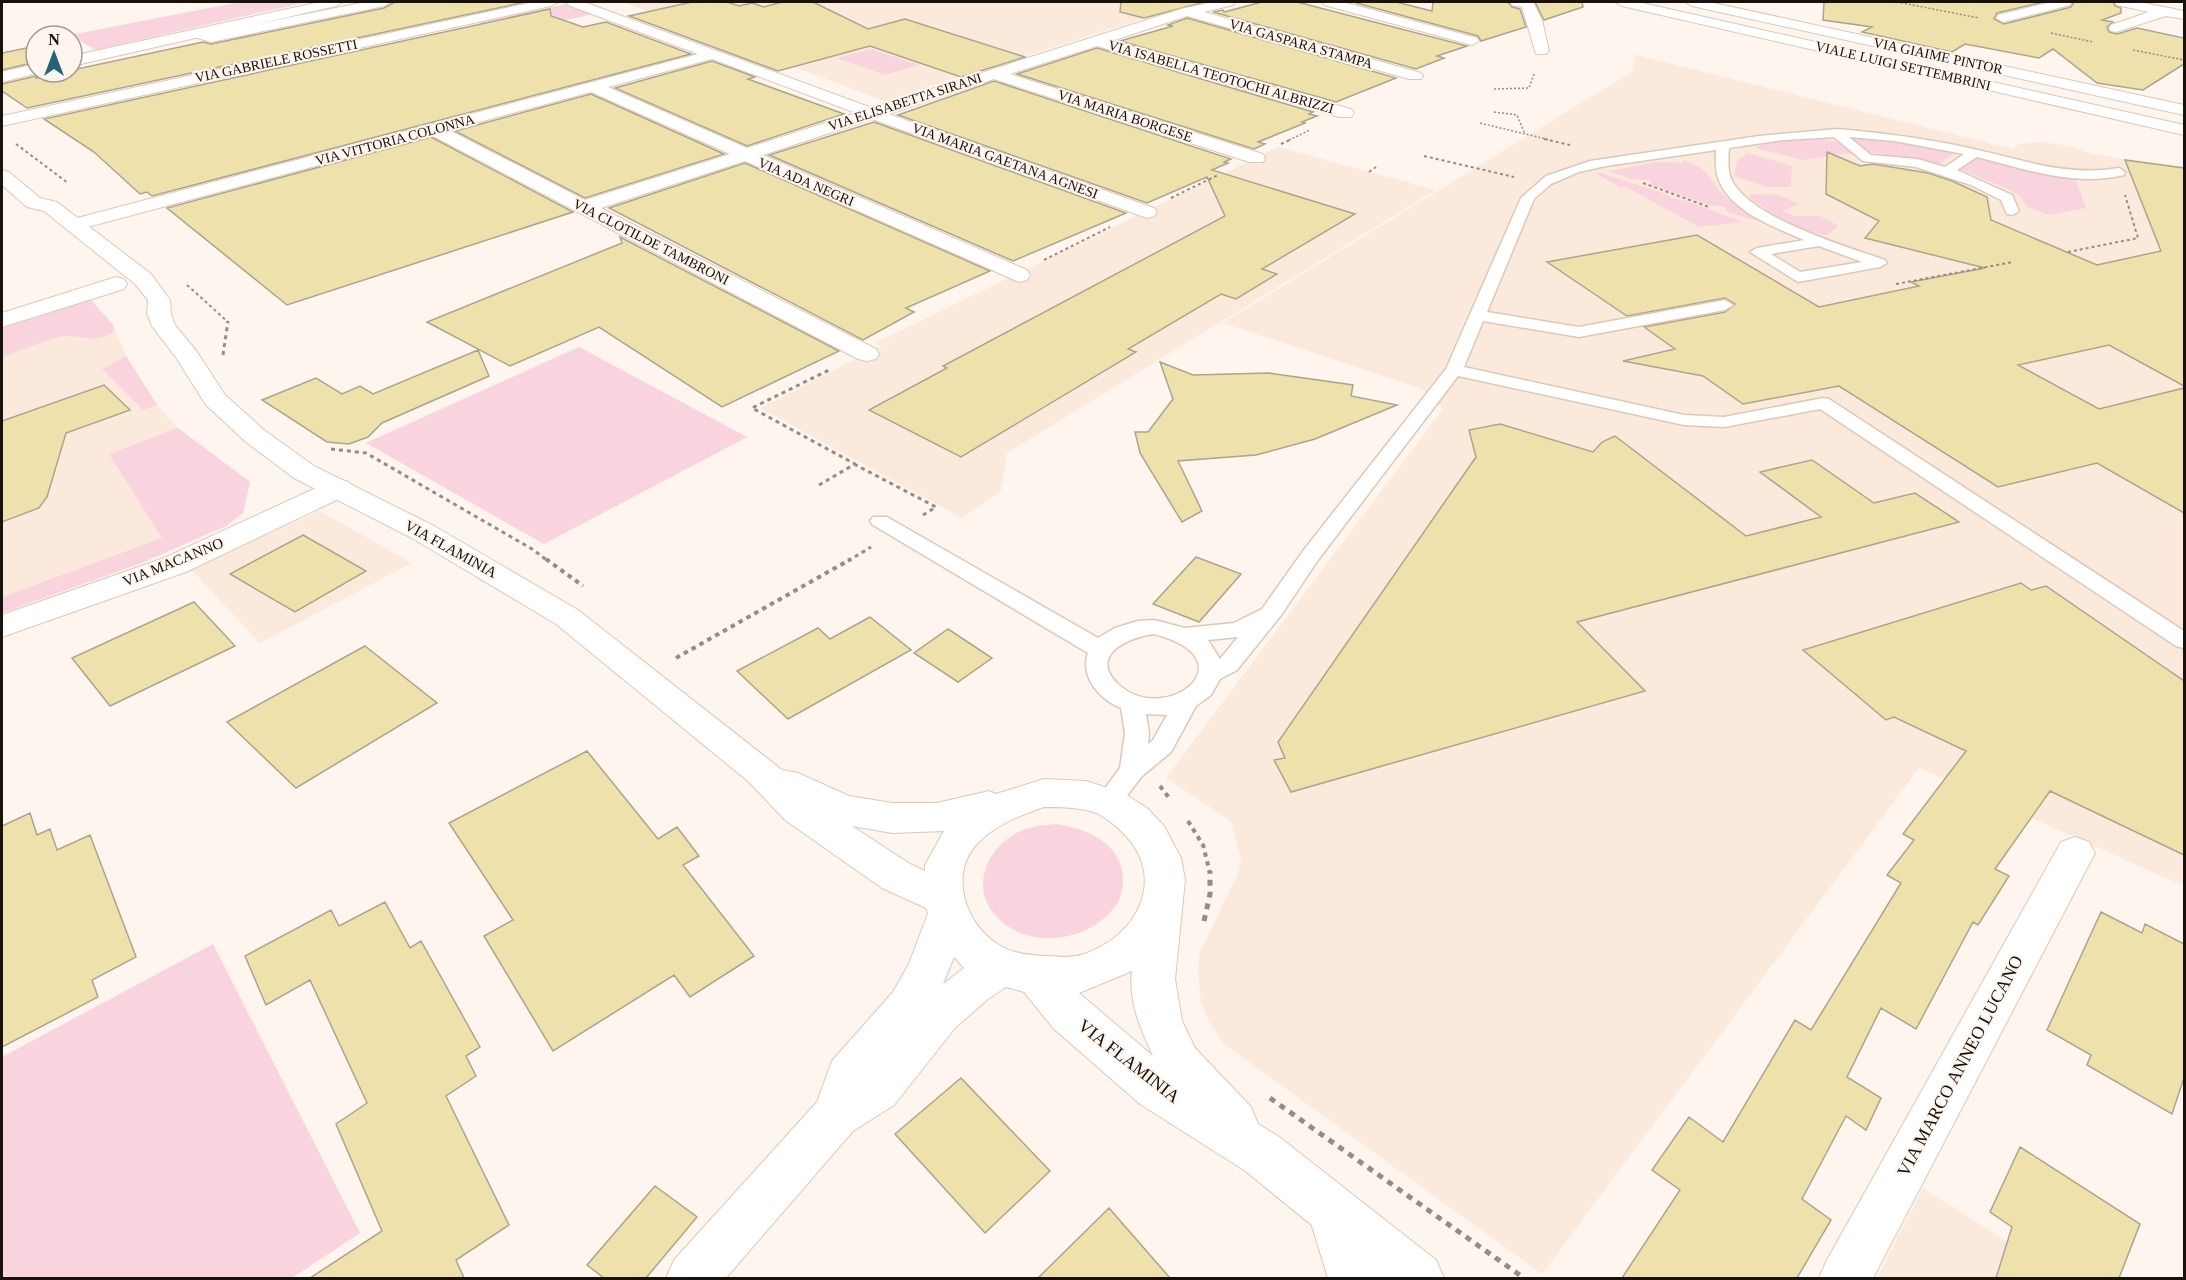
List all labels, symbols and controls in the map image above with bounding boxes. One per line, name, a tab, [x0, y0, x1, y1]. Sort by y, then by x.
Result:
street label: VIA GASPARA STAMPA	[1227, 16, 1375, 72]
north arrow	[24, 24, 84, 84]
text: N	[48, 31, 60, 48]
street label: VIA GIAIME PINTOR	[1872, 35, 2005, 77]
street label: VIA GABRIELE ROSSETTI	[193, 36, 359, 86]
street label: VIA ISABELLA TEOTOCHI ALBRIZZI	[1106, 38, 1336, 117]
street label: VIALE LUIGI SETTEMBRINI	[1814, 38, 1993, 94]
street label: VIA ELISABETTA SIRANI	[826, 70, 984, 134]
street label: VIA MARIA BORGESE	[1056, 87, 1194, 145]
street label: VIA VITTORIA COLONNA	[314, 111, 477, 169]
street label: VIA MARIA GAETANA AGNESI	[910, 120, 1100, 202]
street label: VIA ADA NEGRI	[756, 155, 856, 209]
street label: VIA CLOTILDE TAMBRONI	[571, 196, 732, 288]
street label: VIA FLAMINIA	[402, 517, 500, 581]
street label: VIA MACANNO	[120, 534, 226, 589]
street label: VIA MARCO ANNEO LUCANO	[1893, 952, 2027, 1180]
street label: VIA FLAMINIA	[1074, 1015, 1184, 1107]

